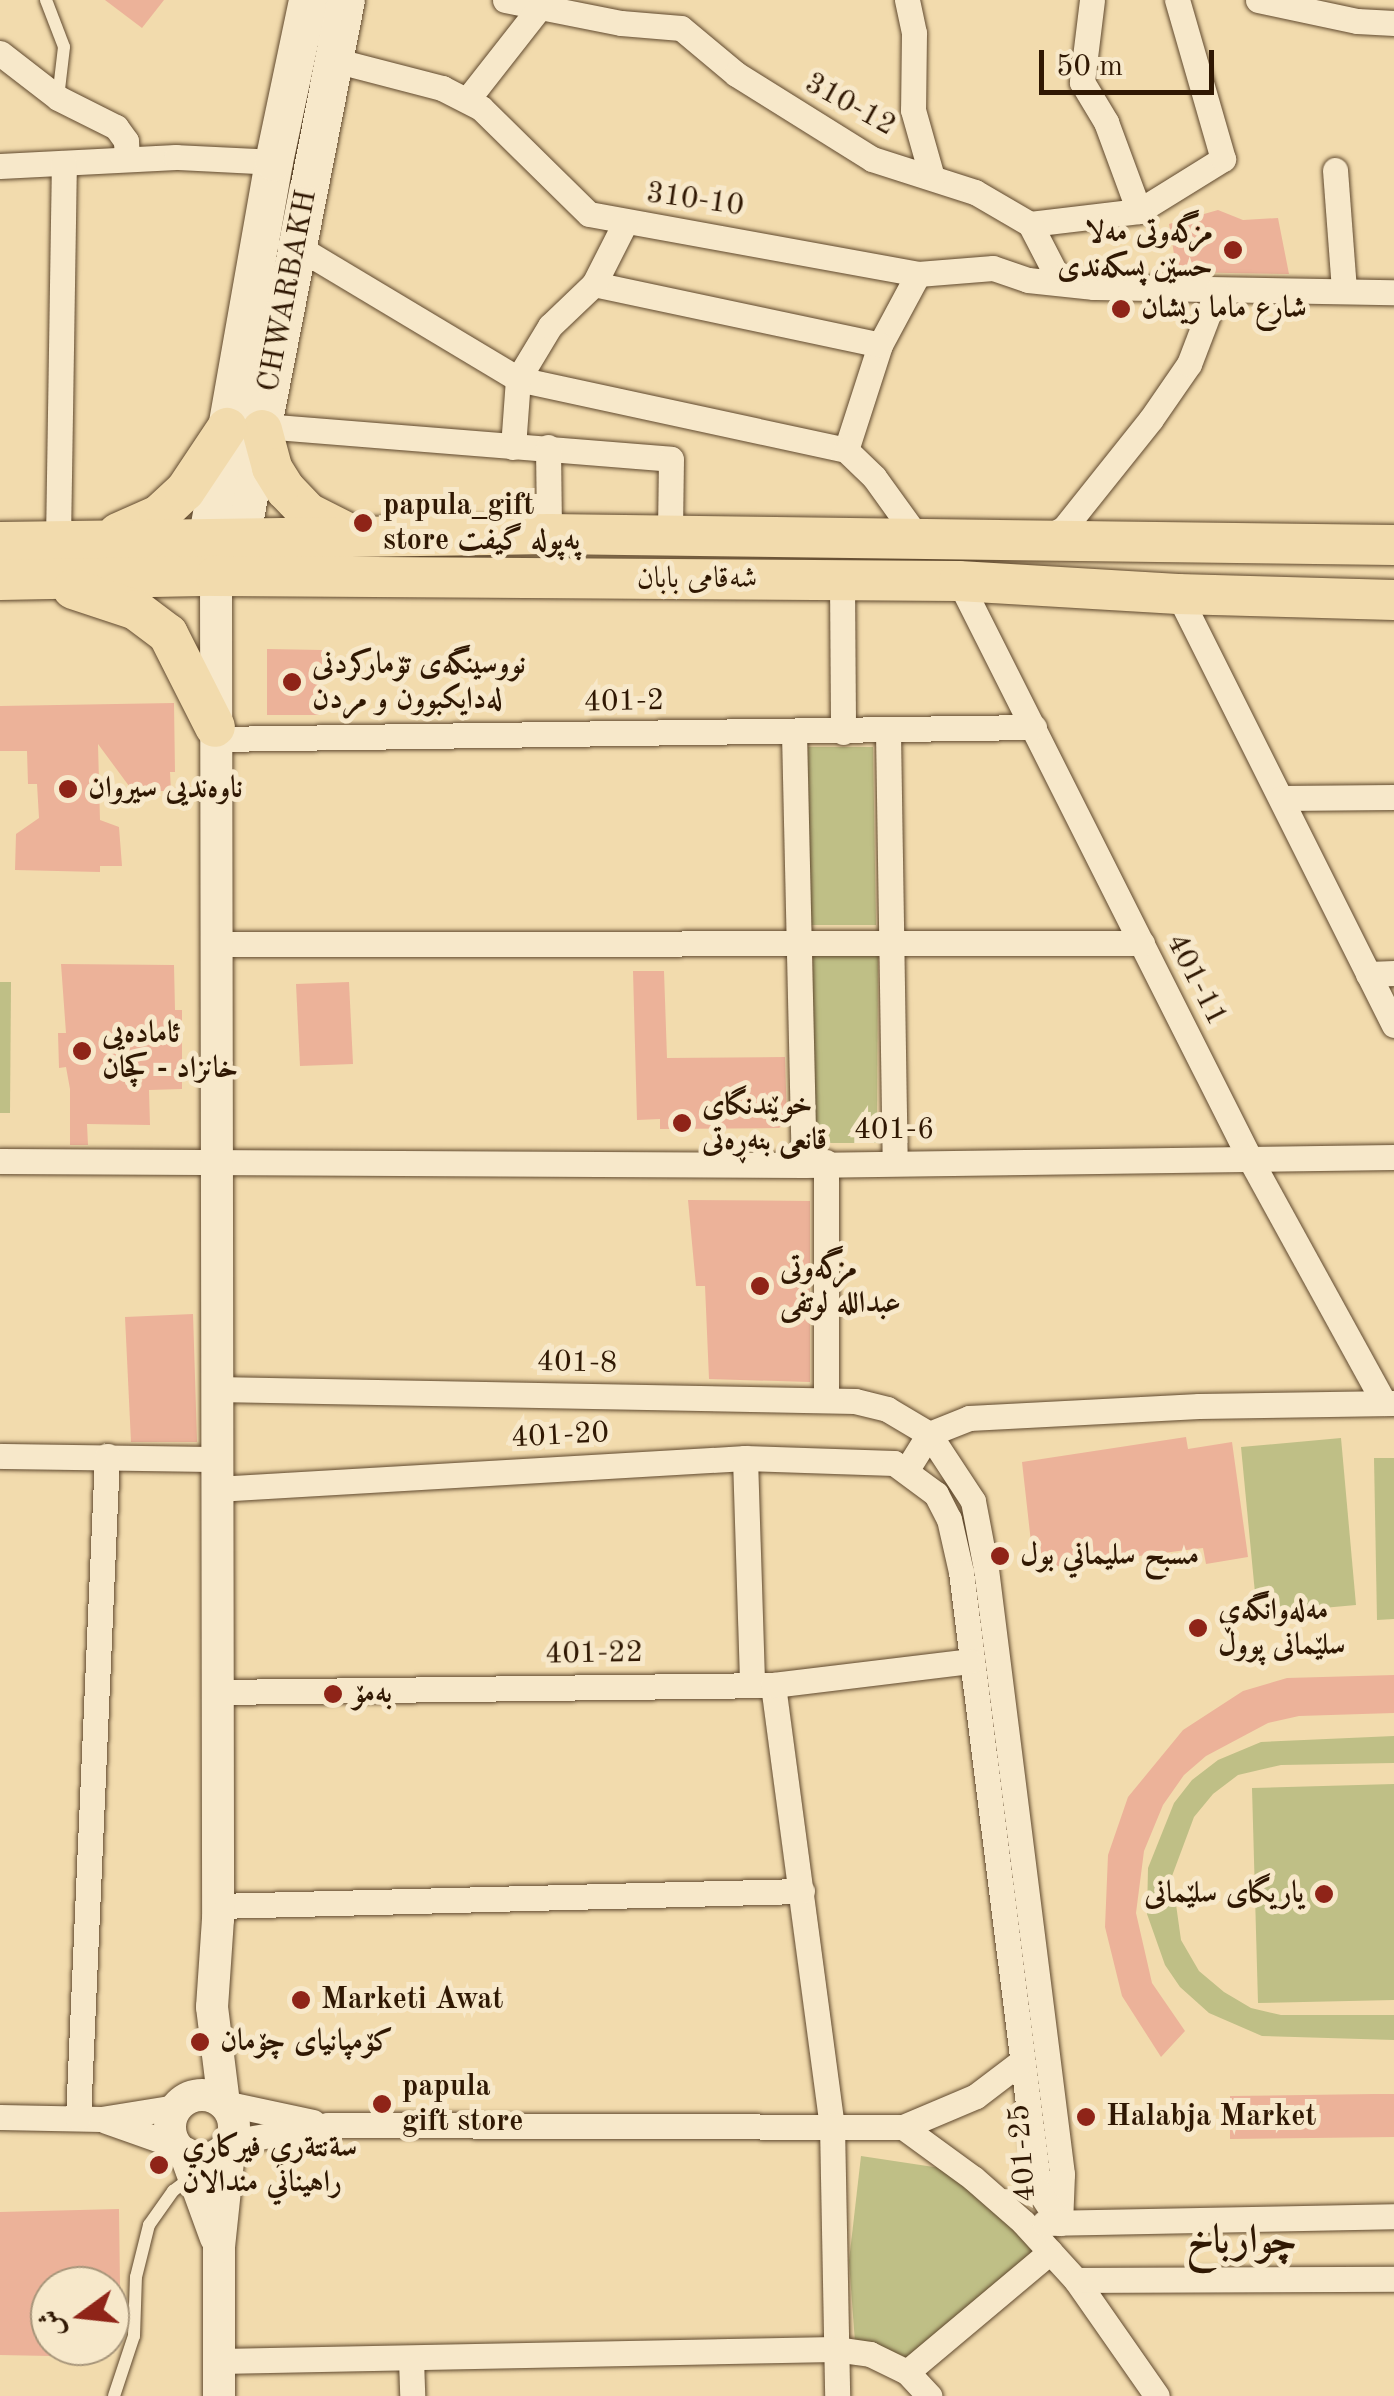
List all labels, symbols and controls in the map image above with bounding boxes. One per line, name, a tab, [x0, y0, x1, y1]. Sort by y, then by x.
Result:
scale bar	[1044, 30, 1219, 92]
text: 50 m	[1056, 52, 1123, 82]
street label: 310-12	[798, 65, 902, 145]
street label: 310-10	[644, 175, 746, 225]
street label: CHWARBAKH	[251, 187, 325, 395]
place label: مزگەوتی مەلا حسێن پسکەندی	[1057, 215, 1213, 286]
marker: مزگەوتی مەلا حسێن پسکەندی	[1222, 239, 1244, 261]
place label: شارع ماما ريشان	[1141, 291, 1307, 327]
marker: شارع ماما ريشان	[1110, 298, 1132, 320]
place label: papula_gift store پەپولە گیفت	[383, 488, 580, 558]
marker: papula_gift store پەپولە گیفت	[352, 512, 374, 534]
street label: شەقامی بابان	[637, 561, 757, 597]
place label: نووسینگەی تۆمارکردنی لەدایکبوون و مردن	[312, 647, 526, 718]
marker: نووسینگەی تۆمارکردنی لەدایکبوون و مردن	[281, 671, 303, 693]
street label: 401-2	[583, 683, 665, 721]
place label: ناوەندیی سیروان	[88, 771, 243, 807]
marker: ناوەندیی سیروان	[57, 778, 79, 800]
street label: 401-11	[1158, 928, 1234, 1032]
place label: ئامادەیی خانزاد - کچان	[102, 1016, 238, 1086]
marker: ئامادەیی خانزاد - کچان	[71, 1040, 93, 1062]
place label: خوێندنگای قانعی بنەڕەتی	[702, 1088, 827, 1158]
marker: خوێندنگای قانعی بنەڕەتی	[671, 1112, 693, 1134]
street label: 401-6	[854, 1112, 934, 1148]
place label: مزگەوتی عبداللە لوتفی	[780, 1251, 901, 1322]
marker: مزگەوتی عبداللە لوتفی	[749, 1275, 771, 1297]
street label: 401-8	[536, 1344, 618, 1382]
street label: 401-20	[510, 1415, 610, 1457]
place label: مسبح سلیماني بول	[1020, 1538, 1199, 1574]
marker: مسبح سلیماني بول	[989, 1545, 1011, 1567]
place label: مەلەوانگەی سلێمانی پووڵ	[1218, 1593, 1346, 1664]
marker: مەلەوانگەی سلێمانی پووڵ	[1187, 1617, 1209, 1639]
street label: 401-22	[545, 1635, 643, 1673]
place label: بەمۆ	[353, 1676, 392, 1712]
marker: بەمۆ	[322, 1683, 344, 1705]
place label: یاریگای سلێمانی	[1144, 1876, 1304, 1912]
marker: یاریگای سلێمانی	[1313, 1883, 1335, 1905]
place label: Marketi Awat	[321, 1982, 503, 2018]
marker: Marketi Awat	[290, 1989, 312, 2011]
place label: کۆمپانیای چۆمان	[220, 2024, 393, 2060]
marker: کۆمپانیای چۆمان	[189, 2031, 211, 2053]
place label: papula gift store	[402, 2069, 523, 2140]
marker: papula gift store	[371, 2093, 393, 2115]
place label: Halabja Market	[1106, 2099, 1316, 2135]
street label: 401-25	[1002, 2103, 1044, 2203]
marker: Halabja Market	[1075, 2106, 1097, 2128]
place label: سةنتةري فيركاري راهيناني مندالان	[182, 2130, 357, 2200]
marker: سةنتةري فيركاري راهيناني مندالان	[146, 2152, 172, 2178]
district label: چوارباخ	[1186, 2218, 1298, 2266]
north arrow	[30, 2266, 130, 2366]
text: ش	[36, 2306, 70, 2340]

